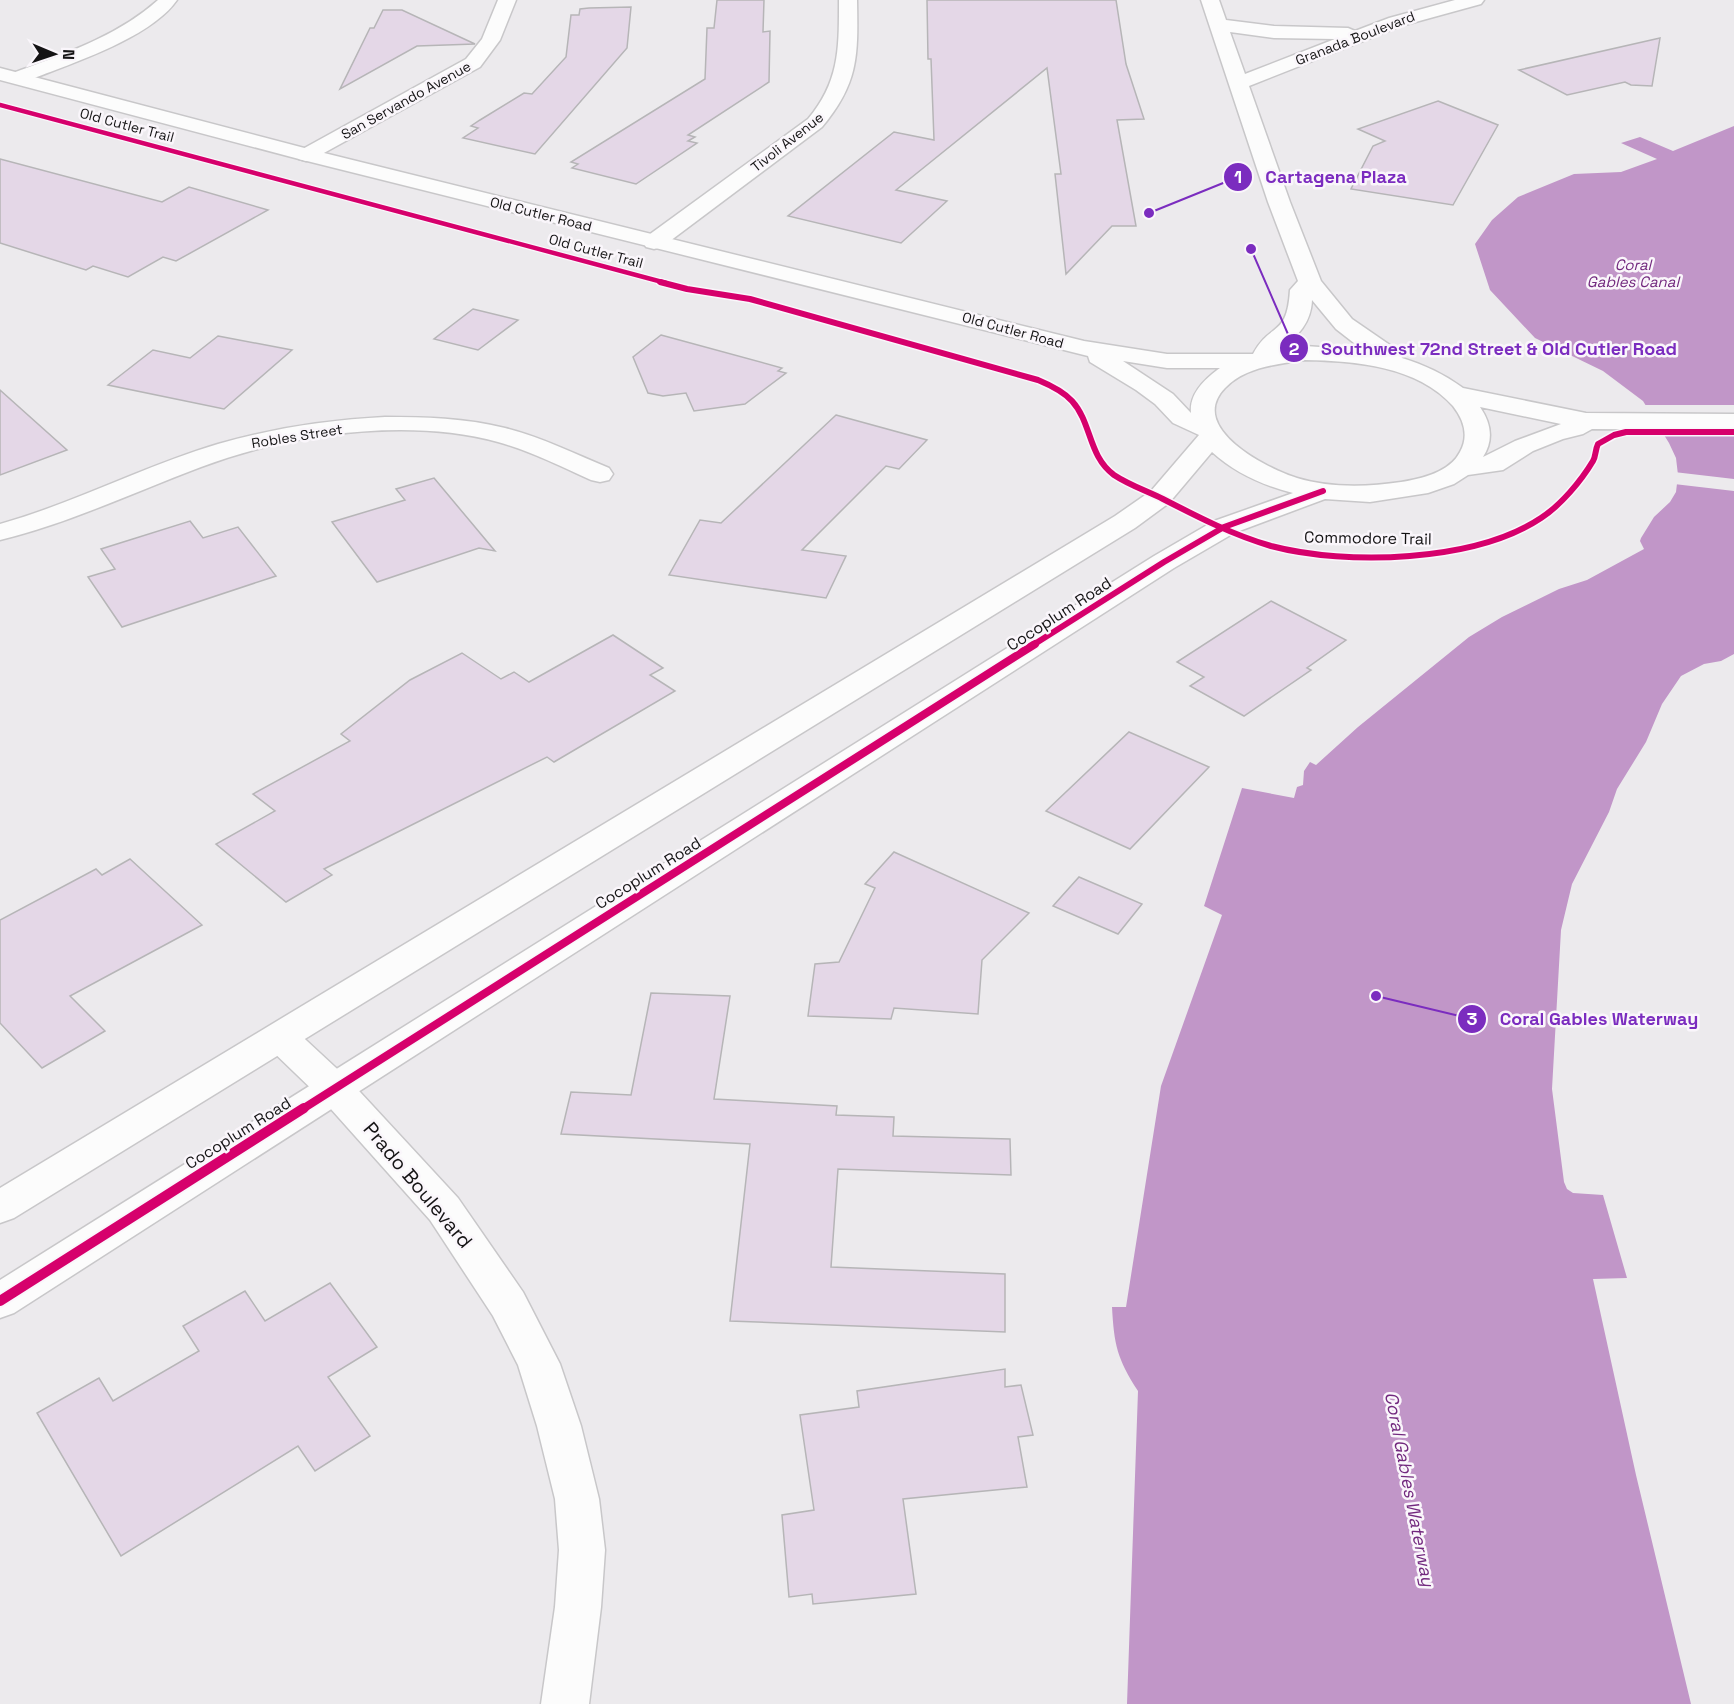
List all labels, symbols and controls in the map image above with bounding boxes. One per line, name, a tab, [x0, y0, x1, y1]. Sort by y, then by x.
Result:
street label: Granada Boulevard	[1293, 7, 1417, 69]
north arrow	[24, 24, 84, 84]
text: N	[58, 49, 79, 60]
street label: San Servando Avenue	[338, 57, 474, 143]
street label: Old Cutler Trail	[78, 104, 176, 146]
street label: Tivoli Avenue	[747, 108, 827, 176]
callout: Cartagena Plaza	[1223, 159, 1419, 195]
text: 1	[1234, 165, 1242, 188]
text: Cartagena Plaza	[1265, 165, 1407, 188]
street label: Old Cutler Road	[488, 193, 594, 235]
street label: Old Cutler Trail	[547, 230, 645, 272]
water label: Coral Gables Canal	[1587, 255, 1681, 291]
street label: Old Cutler Road	[960, 308, 1066, 352]
callout: Southwest 72nd Street & Old Cutler Road	[1279, 330, 1689, 366]
text: 2	[1289, 337, 1300, 360]
text: Southwest 72nd Street & Old Cutler Road	[1321, 337, 1677, 360]
street label: Robles Street	[250, 420, 344, 452]
street label: Commodore Trail	[1304, 526, 1432, 550]
street label: Cocoplum Road	[1003, 572, 1115, 656]
street label: Cocoplum Road	[591, 832, 705, 914]
callout: Coral Gables Waterway	[1457, 1001, 1710, 1037]
text: 3	[1467, 1007, 1478, 1030]
text: Coral Gables Waterway	[1500, 1007, 1698, 1030]
street label: Cocoplum Road	[181, 1092, 295, 1174]
street label: Prado Boulevard	[358, 1117, 478, 1253]
water label: Coral Gables Waterway	[1380, 1390, 1440, 1589]

